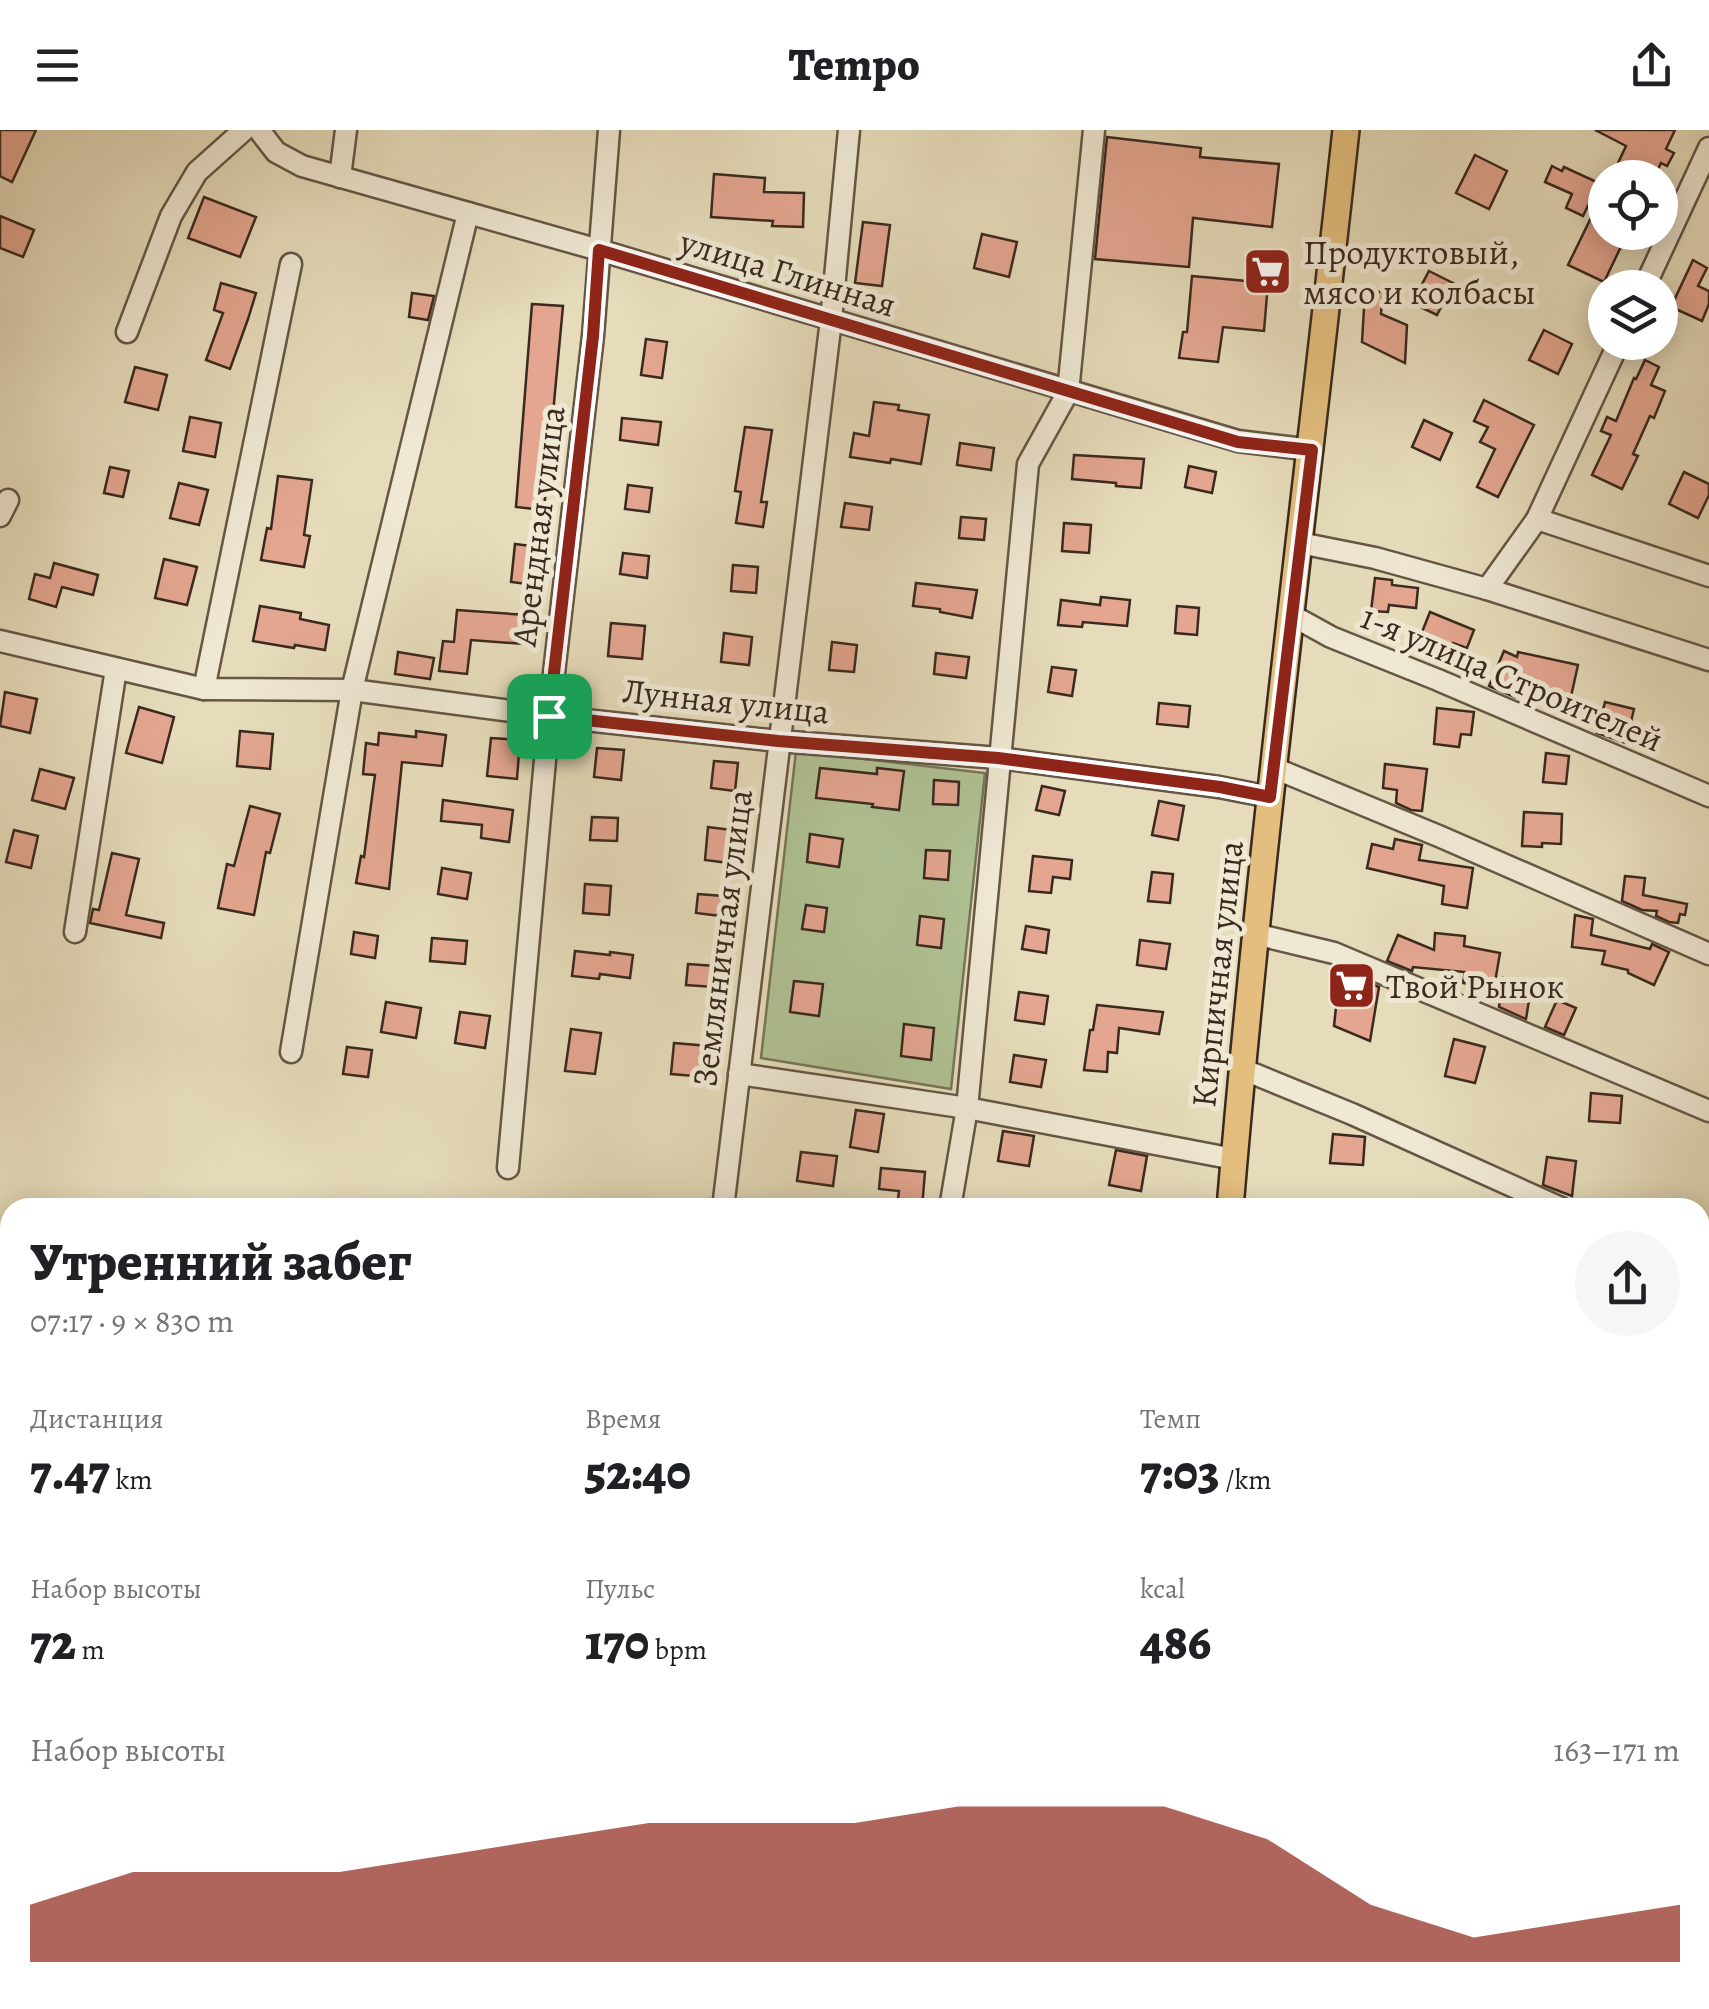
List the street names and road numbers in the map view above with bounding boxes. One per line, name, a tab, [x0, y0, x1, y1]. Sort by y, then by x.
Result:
street label: улица Глинная	[673, 217, 902, 329]
street label: Арендная улица	[499, 403, 577, 650]
street label: 1-я улица Строителей	[1353, 593, 1671, 763]
street label: Лунная улица	[620, 666, 832, 736]
street label: Земляничная улица	[680, 787, 764, 1089]
street label: Кирпичная улица	[1179, 838, 1255, 1110]

